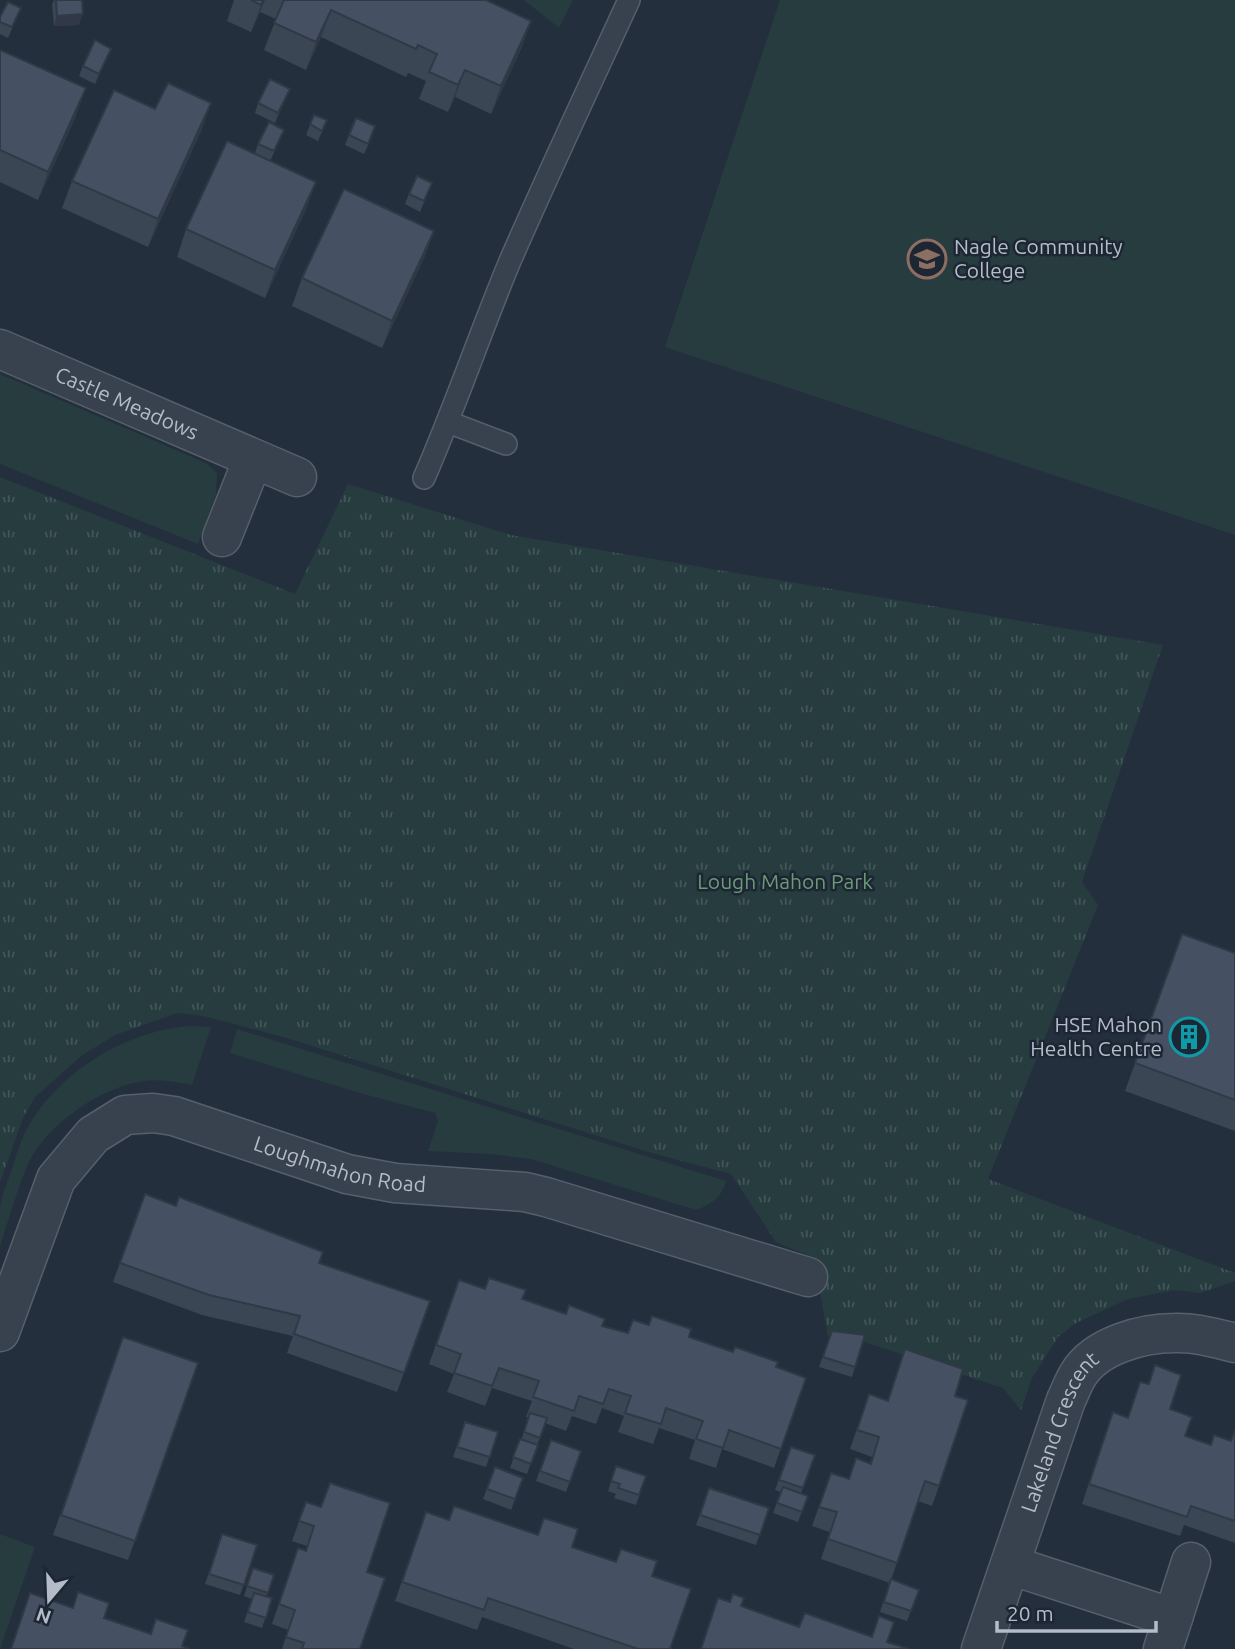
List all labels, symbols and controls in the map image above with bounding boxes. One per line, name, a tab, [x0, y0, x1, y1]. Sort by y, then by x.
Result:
place label: Nagle Community College	[954, 234, 1123, 282]
school or university icon: Nagle Community College	[906, 238, 948, 280]
street label: Castle Meadows	[52, 361, 202, 444]
park label: Lough Mahon Park	[697, 869, 873, 893]
place label: HSE Mahon Health Centre	[1030, 1012, 1162, 1060]
building icon: HSE Mahon Health Centre	[1168, 1016, 1210, 1058]
street label: Loughmahon Road	[251, 1131, 427, 1196]
street label: Lakeland Crescent	[1016, 1346, 1103, 1515]
north arrow	[14, 1565, 84, 1635]
scale bar	[997, 1590, 1156, 1634]
text: 20 m	[1007, 1601, 1054, 1625]
text: N	[33, 1603, 54, 1629]

